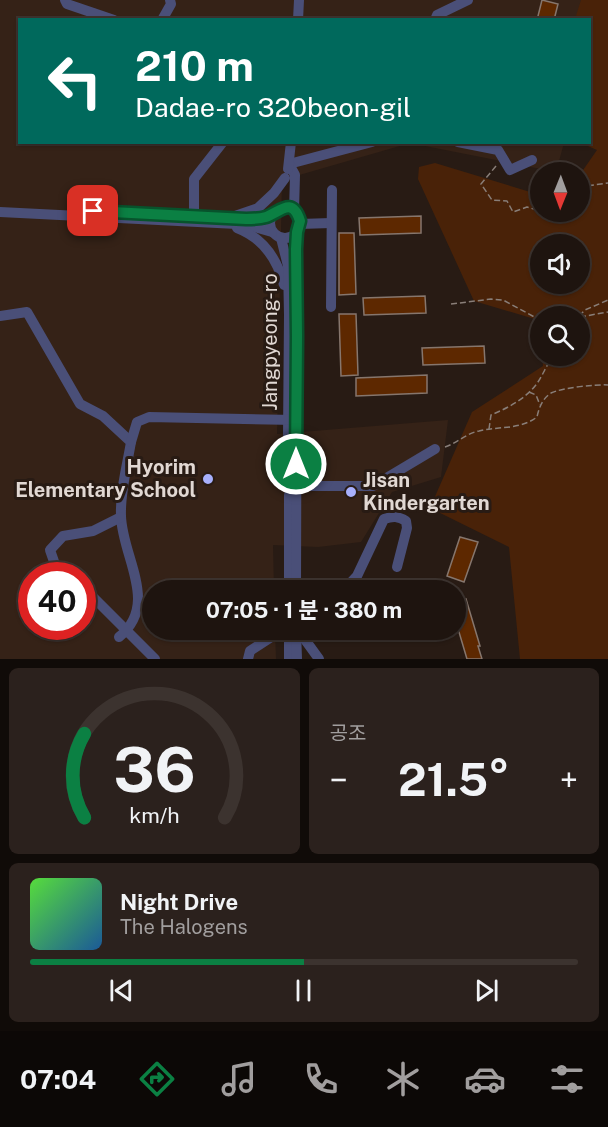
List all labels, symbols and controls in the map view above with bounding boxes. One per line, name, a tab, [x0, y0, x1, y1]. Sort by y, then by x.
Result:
text: 210 m	[135, 41, 254, 90]
icon: left	[36, 42, 114, 120]
text: Dadae-ro 320beon-gil	[135, 91, 411, 123]
north arrow	[530, 162, 590, 222]
map controls	[530, 162, 590, 366]
pin	[67, 185, 118, 236]
icon: arrive	[76, 194, 109, 227]
button: sound	[530, 234, 590, 294]
street label: Jangpyeong-ro	[258, 273, 282, 411]
button: search	[530, 306, 590, 366]
position arrow	[264, 432, 328, 496]
place label: Hyorim Elementary School	[15, 455, 196, 502]
place label: Jisan Kindergarten	[363, 468, 490, 515]
marker: Hyorim Elementary School	[201, 472, 215, 486]
marker: Jisan Kindergarten	[344, 485, 358, 499]
speed limit sign: 40	[18, 562, 96, 640]
text: 07:05 · 1 분 · 380 m	[206, 597, 402, 623]
text: 공조	[330, 721, 366, 745]
text: 36	[113, 733, 196, 806]
text: 21.5°	[398, 753, 510, 806]
text: −	[330, 761, 348, 799]
text: +	[560, 761, 578, 799]
text: km/h	[129, 803, 179, 828]
text: Night Drive	[120, 889, 238, 915]
text: The Halogens	[120, 915, 248, 939]
icon: previous	[105, 974, 138, 1007]
icon: pause	[287, 974, 320, 1007]
icon: next	[470, 974, 503, 1007]
icon: directions	[136, 1058, 178, 1100]
icon: music	[218, 1058, 260, 1100]
icon: phone	[300, 1058, 342, 1100]
icon: climate	[382, 1058, 424, 1100]
icon: car	[464, 1058, 506, 1100]
icon: filters	[546, 1058, 588, 1100]
text: 07:04	[20, 1063, 96, 1095]

